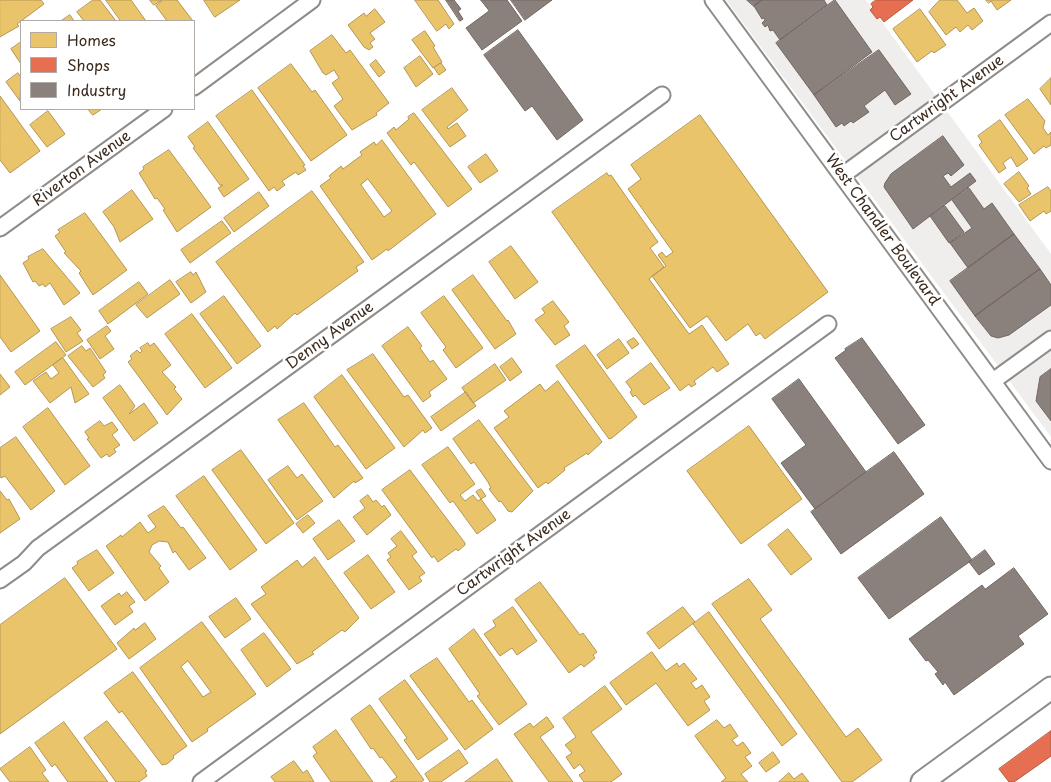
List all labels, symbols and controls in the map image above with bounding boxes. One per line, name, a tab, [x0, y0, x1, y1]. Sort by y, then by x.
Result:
legend	[20, 20, 195, 110]
text: Homes	[67, 28, 116, 51]
street label: Cartwright Avenue	[887, 52, 1007, 146]
text: Shops	[67, 53, 110, 76]
text: Industry	[67, 78, 126, 101]
street label: Riverton Avenue	[29, 127, 135, 211]
street label: West Chandler Boulevard	[821, 151, 943, 309]
street label: Denny Avenue	[283, 298, 377, 374]
street label: Cartwright Avenue	[454, 506, 574, 600]

